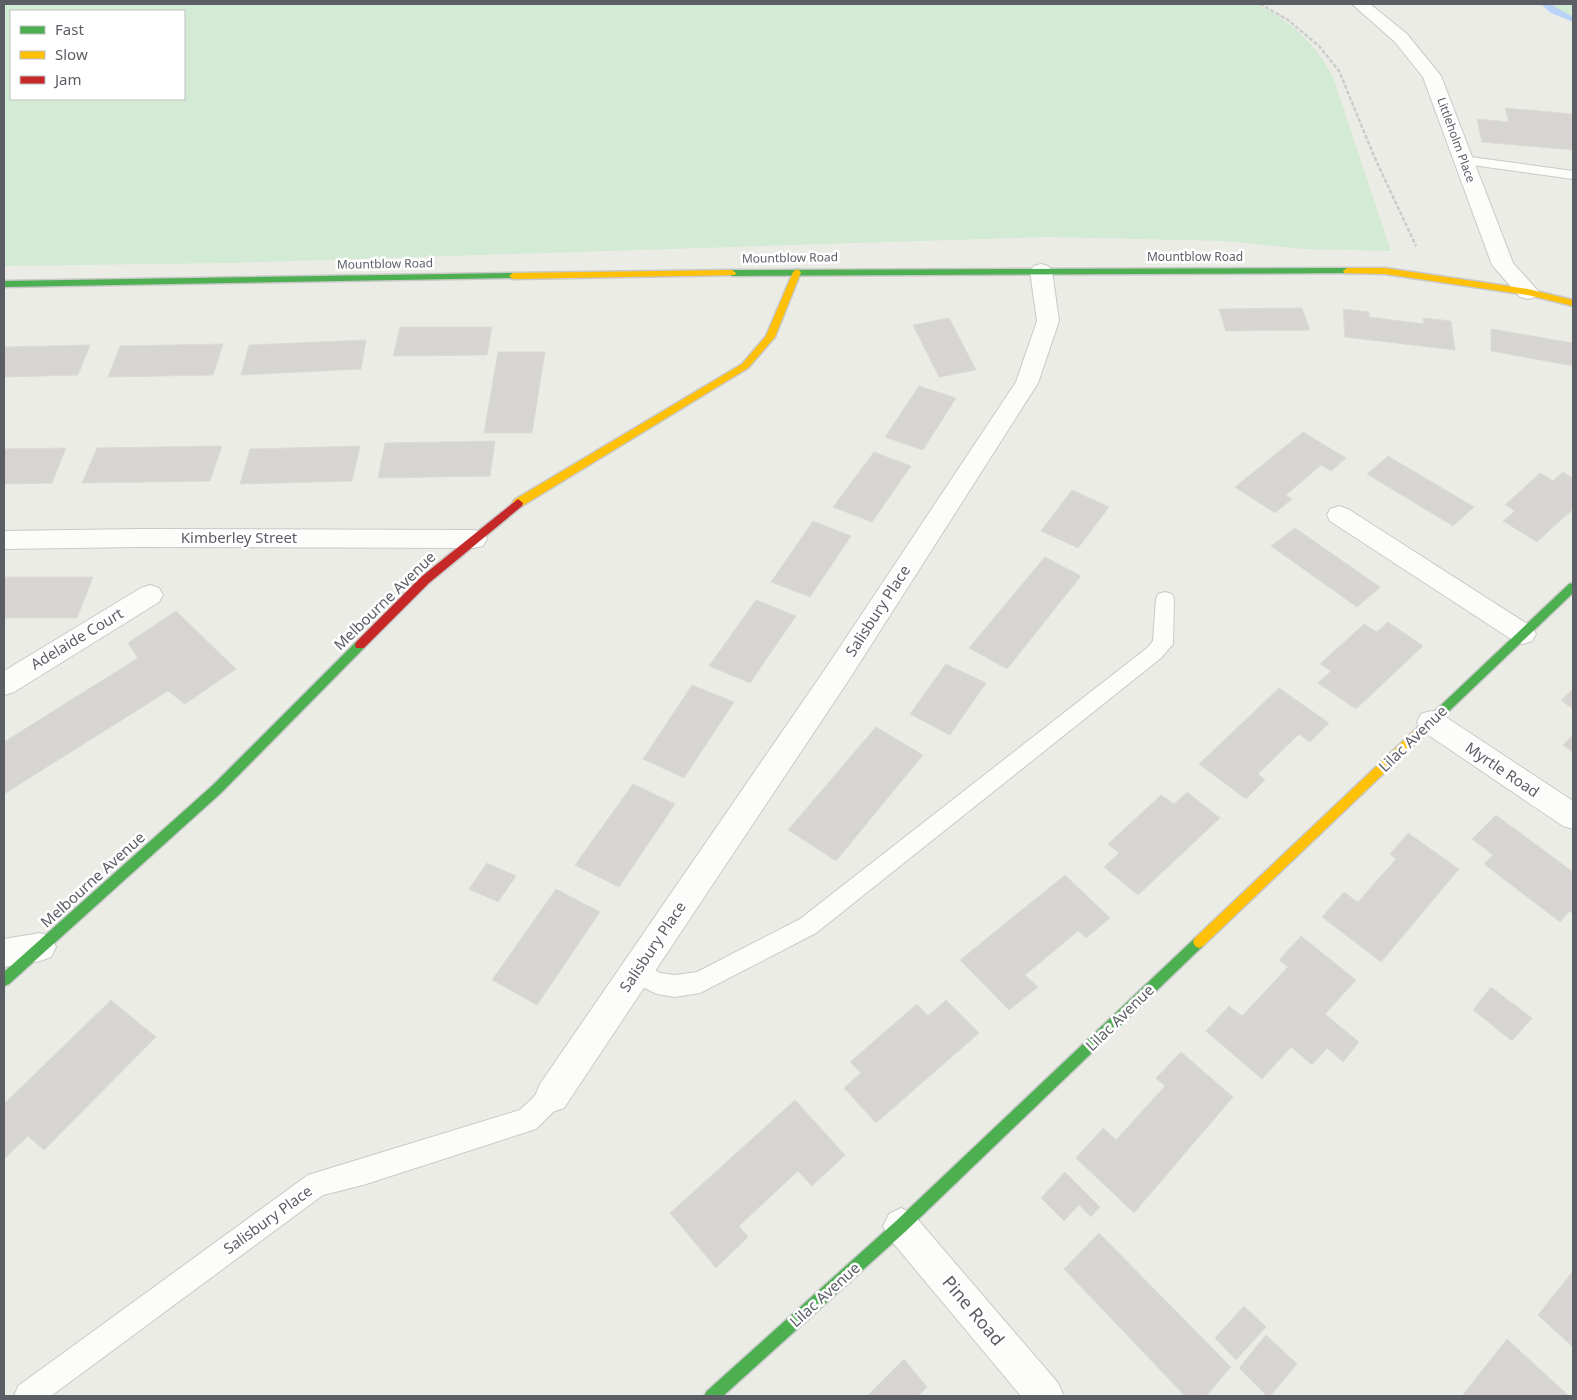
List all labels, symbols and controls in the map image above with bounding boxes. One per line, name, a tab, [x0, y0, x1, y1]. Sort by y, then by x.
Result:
legend	[10, 10, 185, 100]
text: Fast	[55, 19, 84, 39]
text: Slow	[55, 44, 88, 64]
text: Jam	[53, 69, 82, 89]
street label: Littleholm Place	[1433, 95, 1480, 185]
street label: Mountblow Road	[742, 248, 838, 267]
street label: Mountblow Road	[1147, 248, 1243, 265]
street label: Mountblow Road	[337, 254, 433, 273]
street label: Kimberley Street	[181, 527, 298, 547]
street label: Melbourne Avenue	[329, 547, 439, 654]
street label: Salisbury Place	[840, 561, 914, 660]
street label: Adelaide Court	[27, 602, 127, 674]
street label: Lilac Avenue	[1374, 701, 1451, 776]
street label: Myrtle Road	[1462, 737, 1543, 801]
street label: Melbourne Avenue	[36, 827, 149, 932]
street label: Salisbury Place	[615, 897, 690, 995]
street label: Lilac Avenue	[1081, 980, 1158, 1055]
street label: Salisbury Place	[219, 1180, 316, 1258]
street label: Lilac Avenue	[785, 1257, 864, 1331]
street label: Pine Road	[937, 1270, 1010, 1351]

